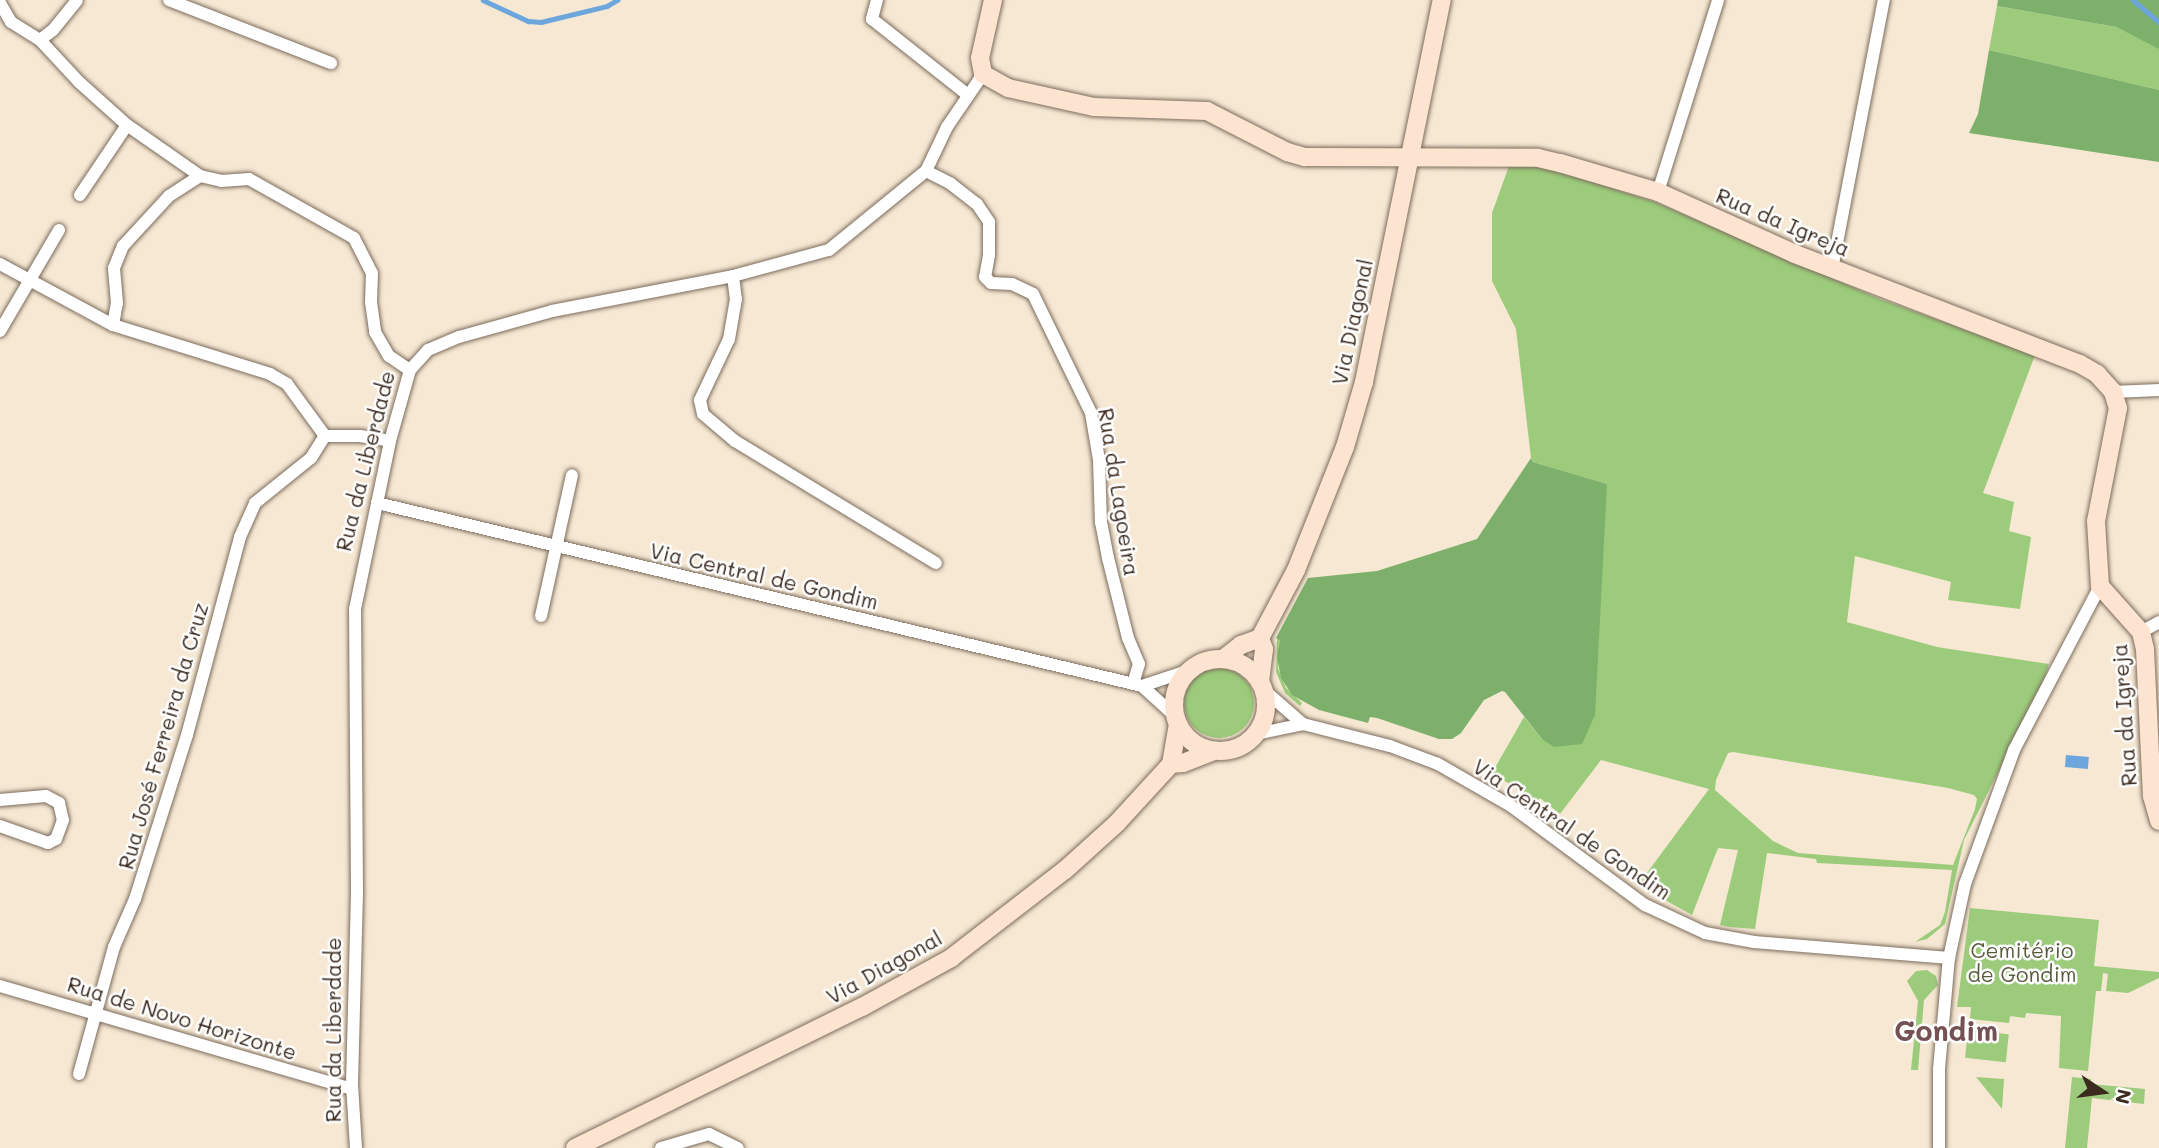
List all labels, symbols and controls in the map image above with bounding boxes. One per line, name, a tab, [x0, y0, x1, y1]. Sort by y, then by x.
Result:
street label: Rua da Igreja	[1712, 182, 1854, 262]
street label: Via Diagonal	[1326, 257, 1378, 387]
street label: Rua da Liberdade	[330, 368, 400, 554]
street label: Rua da Lagoeira	[1093, 406, 1145, 578]
street label: Via Central de Gondim	[647, 537, 881, 615]
street label: Rua José Ferreira da Cruz	[113, 600, 213, 872]
street label: Rua da Igreja	[2106, 643, 2142, 787]
street label: Via Central de Gondim	[1468, 753, 1676, 905]
street label: Via Diagonal	[822, 925, 946, 1009]
park label: Cemitério de Gondim	[1967, 937, 2077, 987]
street label: Rua da Liberdade	[320, 938, 346, 1122]
street label: Rua de Novo Horizonte	[64, 971, 300, 1065]
district label: Gondim	[1894, 1013, 1998, 1047]
north arrow	[2068, 1057, 2138, 1127]
text: N	[2110, 1087, 2138, 1107]

